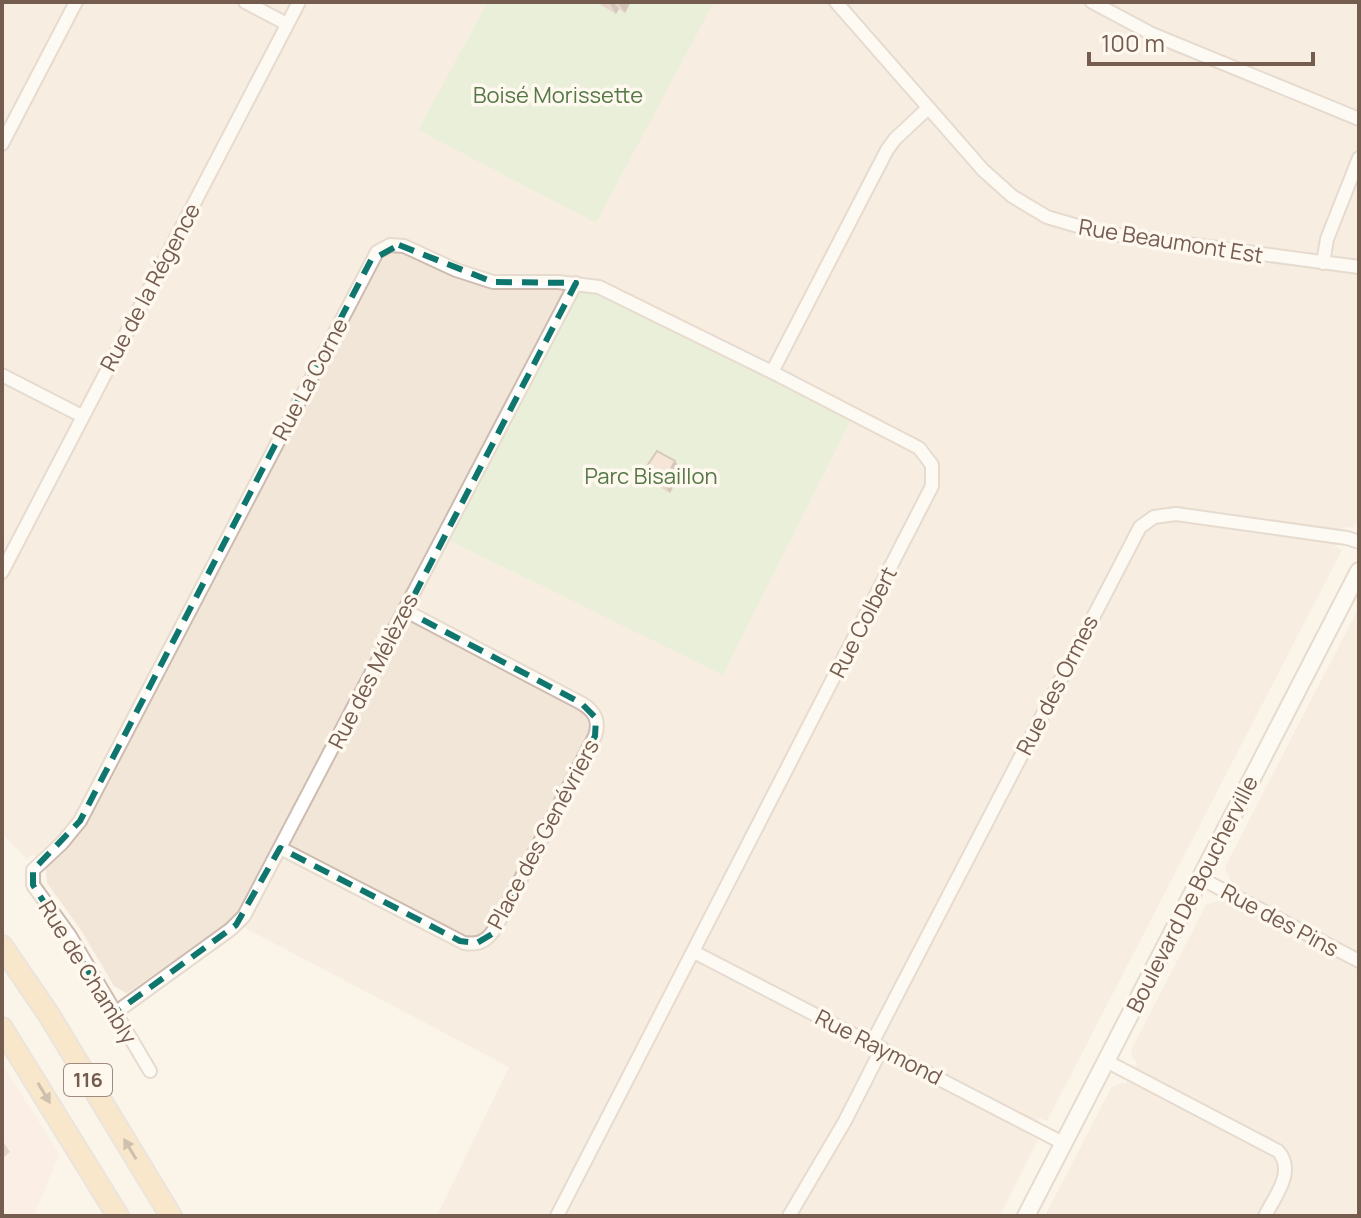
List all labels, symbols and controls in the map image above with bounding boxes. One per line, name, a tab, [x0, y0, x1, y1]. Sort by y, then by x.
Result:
scale bar	[1089, 16, 1313, 66]
text: 100 m	[1101, 26, 1165, 59]
park label: Boisé Morissette	[473, 80, 643, 110]
street label: Rue de la Régence	[93, 198, 207, 376]
street label: Rue Beaumont Est	[1077, 212, 1266, 270]
street label: Rue La Corne	[265, 312, 355, 445]
park label: Parc Bisaillon	[584, 461, 718, 491]
street label: Rue Colbert	[822, 561, 904, 683]
street label: Rue des Mélèzes	[321, 588, 425, 754]
street label: Rue des Ormes	[1009, 610, 1105, 760]
street label: Place des Genévriers	[480, 734, 606, 934]
street label: Boulevard De Boucherville	[1119, 770, 1265, 1018]
street label: Rue des Pins	[1216, 876, 1344, 964]
street label: Rue de Chambly	[32, 895, 144, 1050]
street label: Rue Raymond	[810, 1002, 948, 1092]
road number: 116	[64, 1064, 112, 1096]
one-way arrow	[36, 1082, 50, 1105]
one-way arrow	[124, 1138, 138, 1160]

